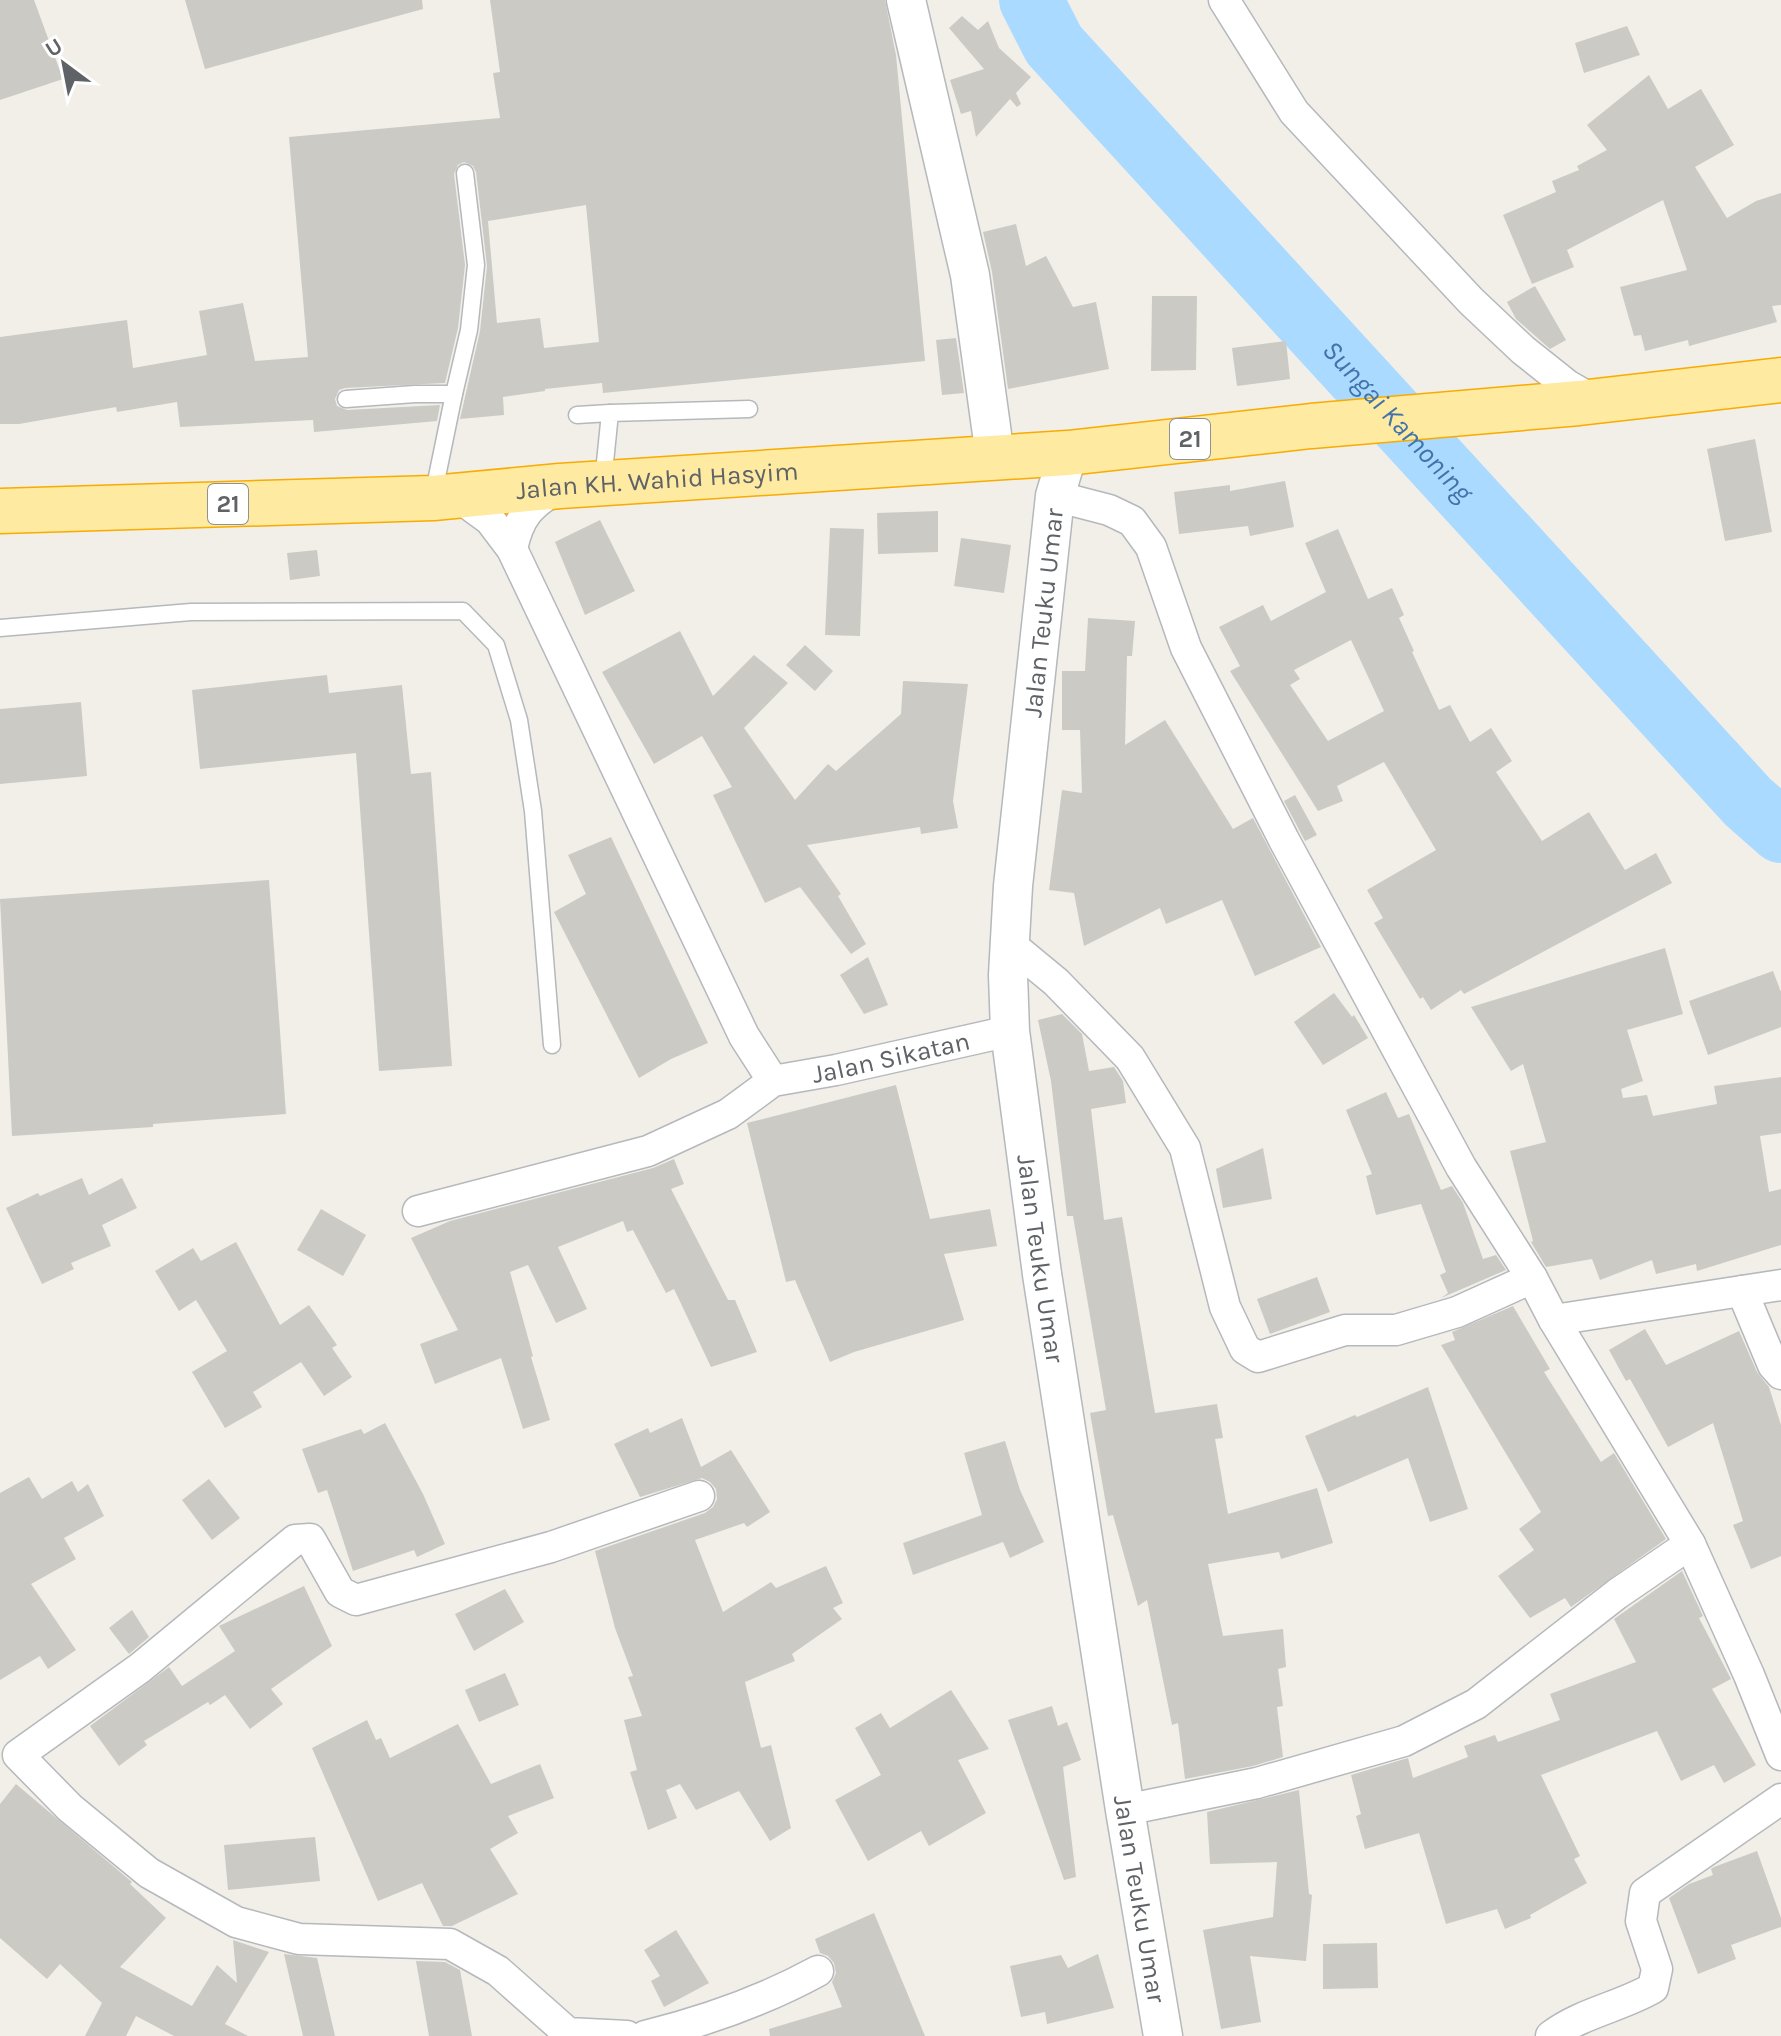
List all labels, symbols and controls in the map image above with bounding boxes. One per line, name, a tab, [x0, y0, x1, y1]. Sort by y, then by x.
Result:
north arrow	[24, 24, 104, 104]
text: U	[41, 33, 67, 63]
water label: Sungai Kamoning	[1316, 334, 1481, 509]
road number: 21	[1170, 419, 1210, 459]
street label: Jalan KH. Wahid Hasyim	[514, 456, 799, 506]
road number: 21	[208, 484, 248, 524]
street label: Jalan Teuku Umar	[1017, 506, 1070, 719]
street label: Jalan Sikatan	[810, 1025, 973, 1090]
street label: Jalan Teuku Umar	[1010, 1153, 1071, 1366]
street label: Jalan Teuku Umar	[1107, 1793, 1172, 2006]

